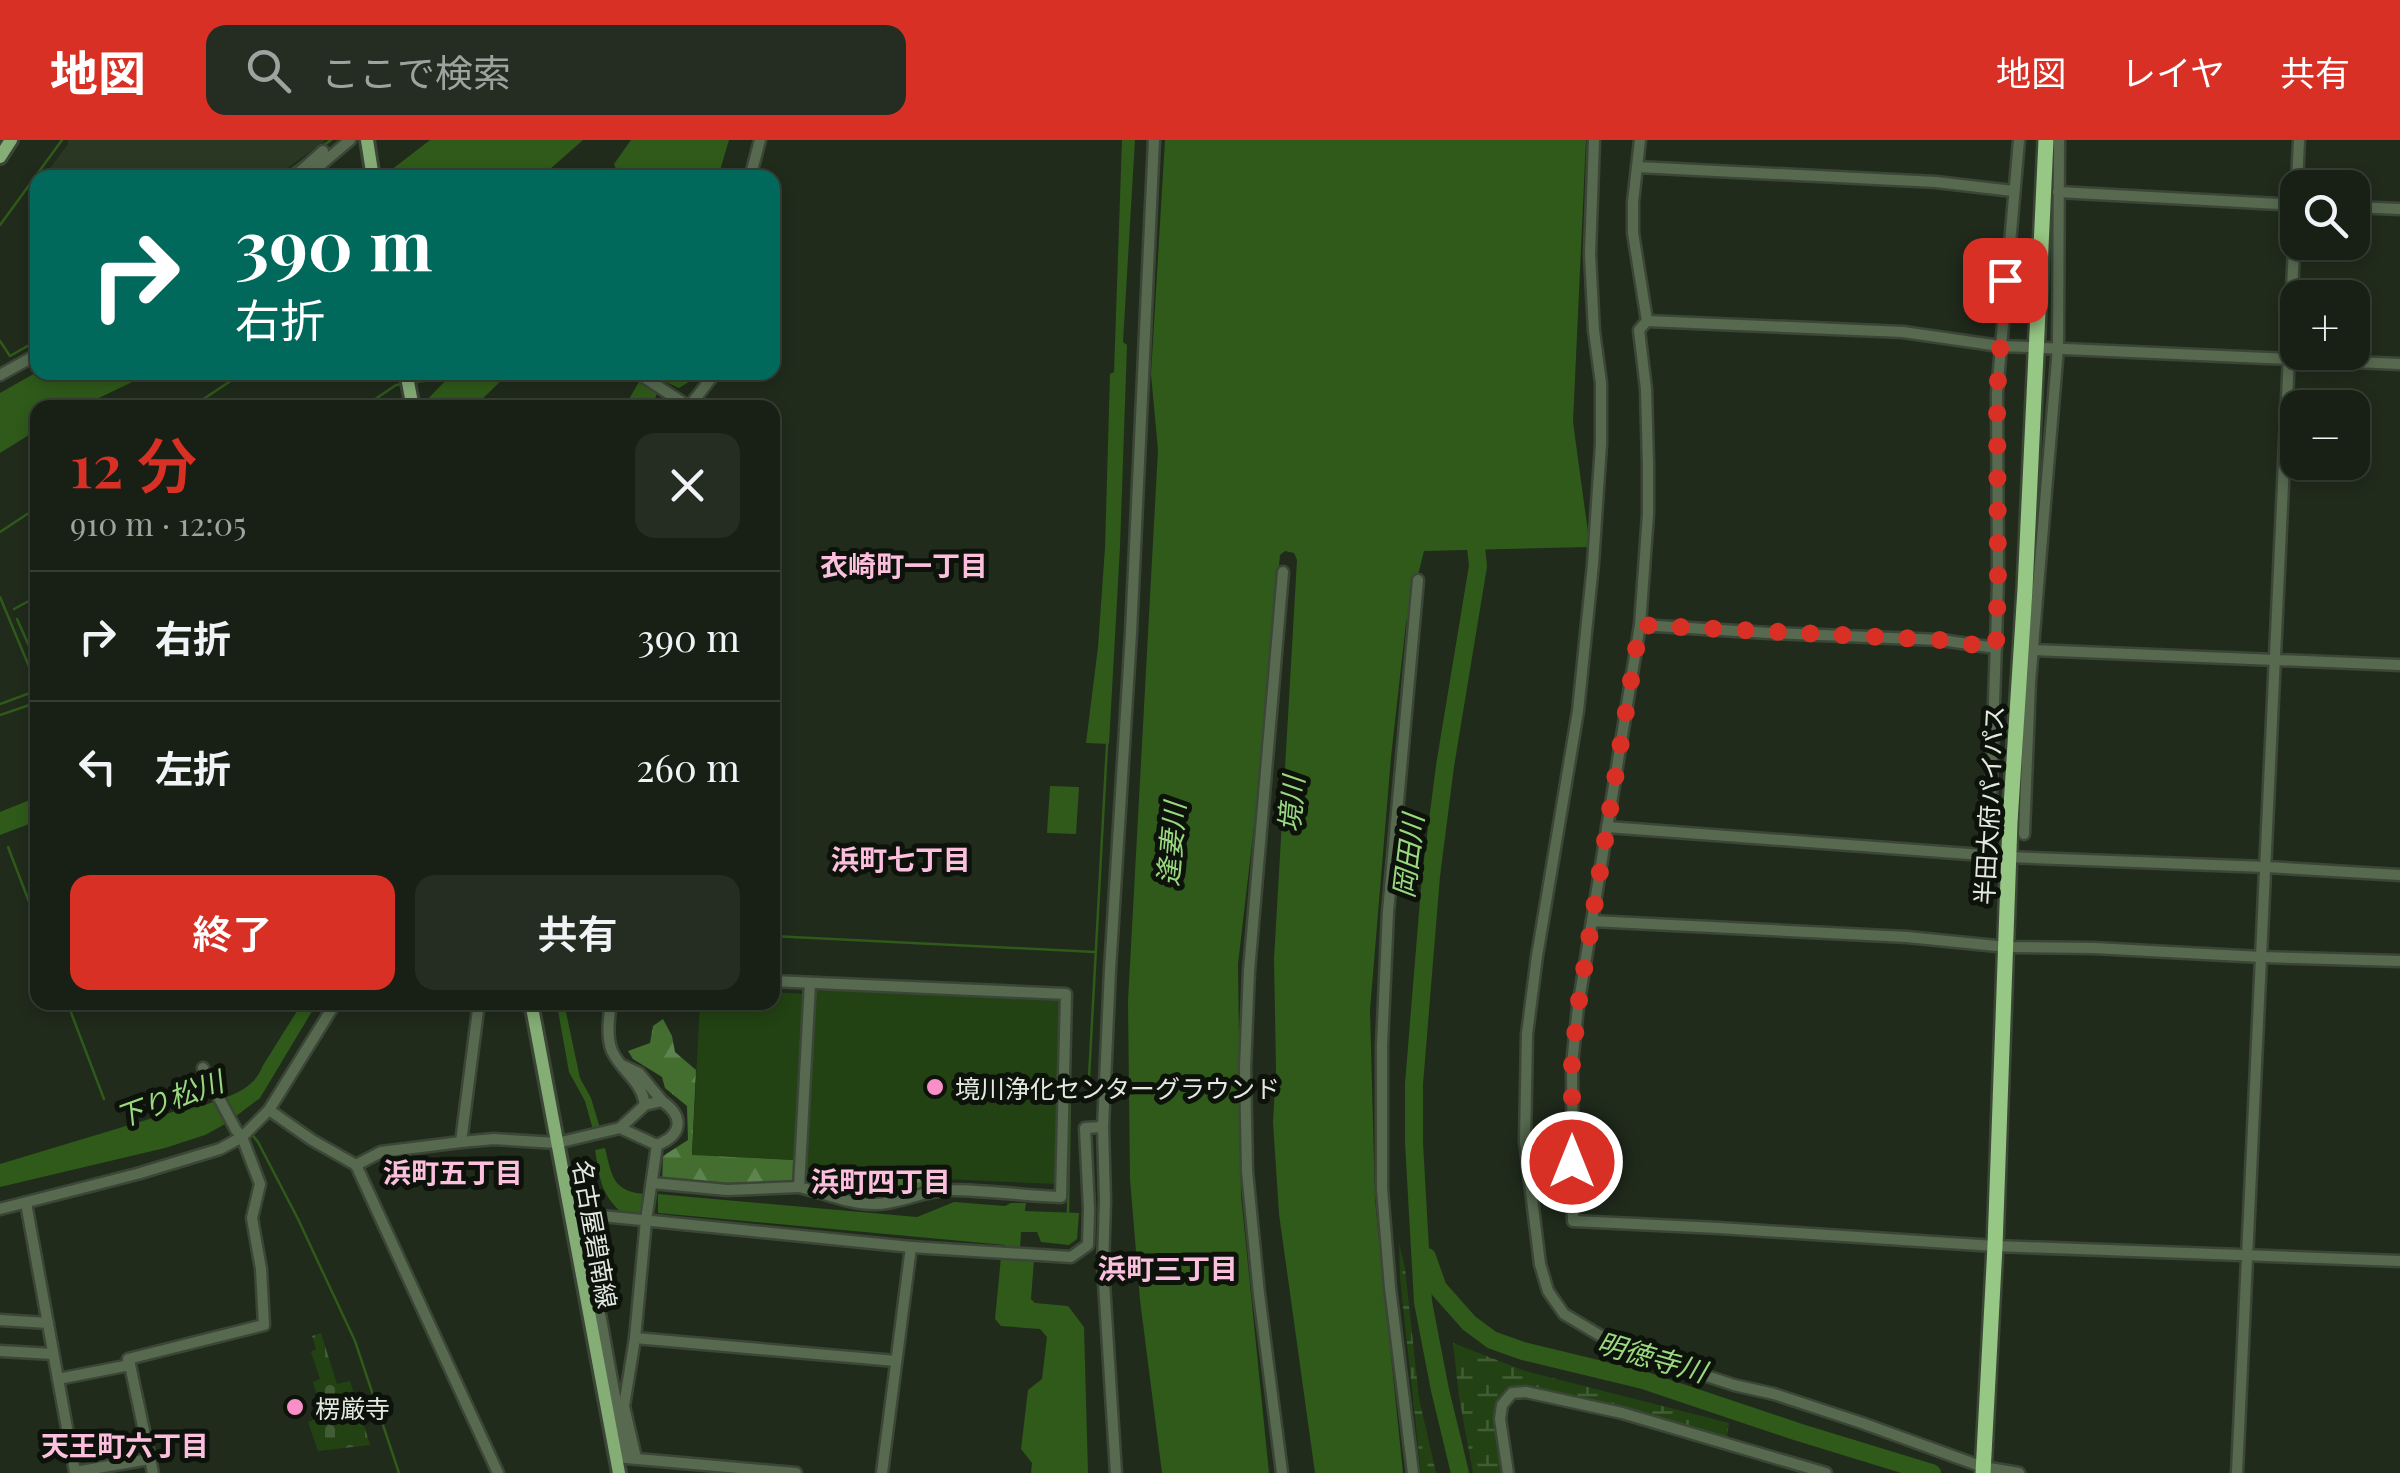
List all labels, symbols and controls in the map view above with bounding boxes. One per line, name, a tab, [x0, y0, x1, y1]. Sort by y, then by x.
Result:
search box	[206, 25, 906, 115]
text: 地図	[50, 39, 146, 103]
icon: search	[241, 43, 296, 98]
text: ここで検索	[321, 46, 511, 97]
text: 地図	[1996, 48, 2066, 95]
text: レイヤ	[2121, 48, 2225, 95]
text: 共有	[2280, 48, 2350, 95]
map controls	[2280, 170, 2370, 480]
button: search	[2280, 170, 2370, 260]
text: 390 m	[235, 195, 433, 289]
icon: right	[70, 210, 200, 340]
pin	[1963, 238, 2048, 323]
icon: arrive	[1978, 253, 2033, 308]
button: +	[2280, 280, 2370, 370]
text: 右折	[235, 288, 325, 348]
button: −	[2280, 390, 2370, 480]
text: 12 分	[70, 423, 197, 503]
button: close	[635, 433, 740, 538]
text: 910 m · 12:05	[70, 501, 246, 544]
district label: 衣崎町一丁目	[820, 546, 988, 583]
icon: right	[70, 609, 125, 664]
text: 390 m	[638, 611, 740, 662]
text: 右折	[155, 612, 231, 663]
street label: 半田大府パイパス	[1966, 705, 2010, 905]
icon: left	[70, 739, 125, 794]
text: 260 m	[636, 741, 740, 792]
text: 左折	[155, 742, 231, 793]
water label: 境川	[1269, 772, 1311, 834]
water label: 逢妻川	[1148, 798, 1192, 887]
water label: 岡田川	[1384, 809, 1431, 900]
district label: 浜町七丁目	[831, 840, 971, 877]
button: 終了	[70, 875, 395, 990]
button: 共有	[415, 875, 740, 990]
water label: 下り松川	[110, 1060, 231, 1135]
place label: 境川浄化センターグラウンド	[955, 1071, 1280, 1104]
marker: 境川浄化センターグラウンド	[924, 1076, 946, 1098]
position arrow	[1520, 1110, 1624, 1214]
district label: 浜町五丁目	[383, 1153, 523, 1190]
street label: 名古屋碧南線	[567, 1157, 625, 1311]
district label: 浜町四丁目	[811, 1162, 951, 1199]
district label: 浜町三丁目	[1098, 1249, 1238, 1286]
water label: 明徳寺川	[1593, 1323, 1714, 1390]
place label: 楞厳寺	[315, 1391, 390, 1424]
marker: 楞厳寺	[284, 1396, 306, 1418]
district label: 天王町六丁目	[41, 1426, 209, 1463]

